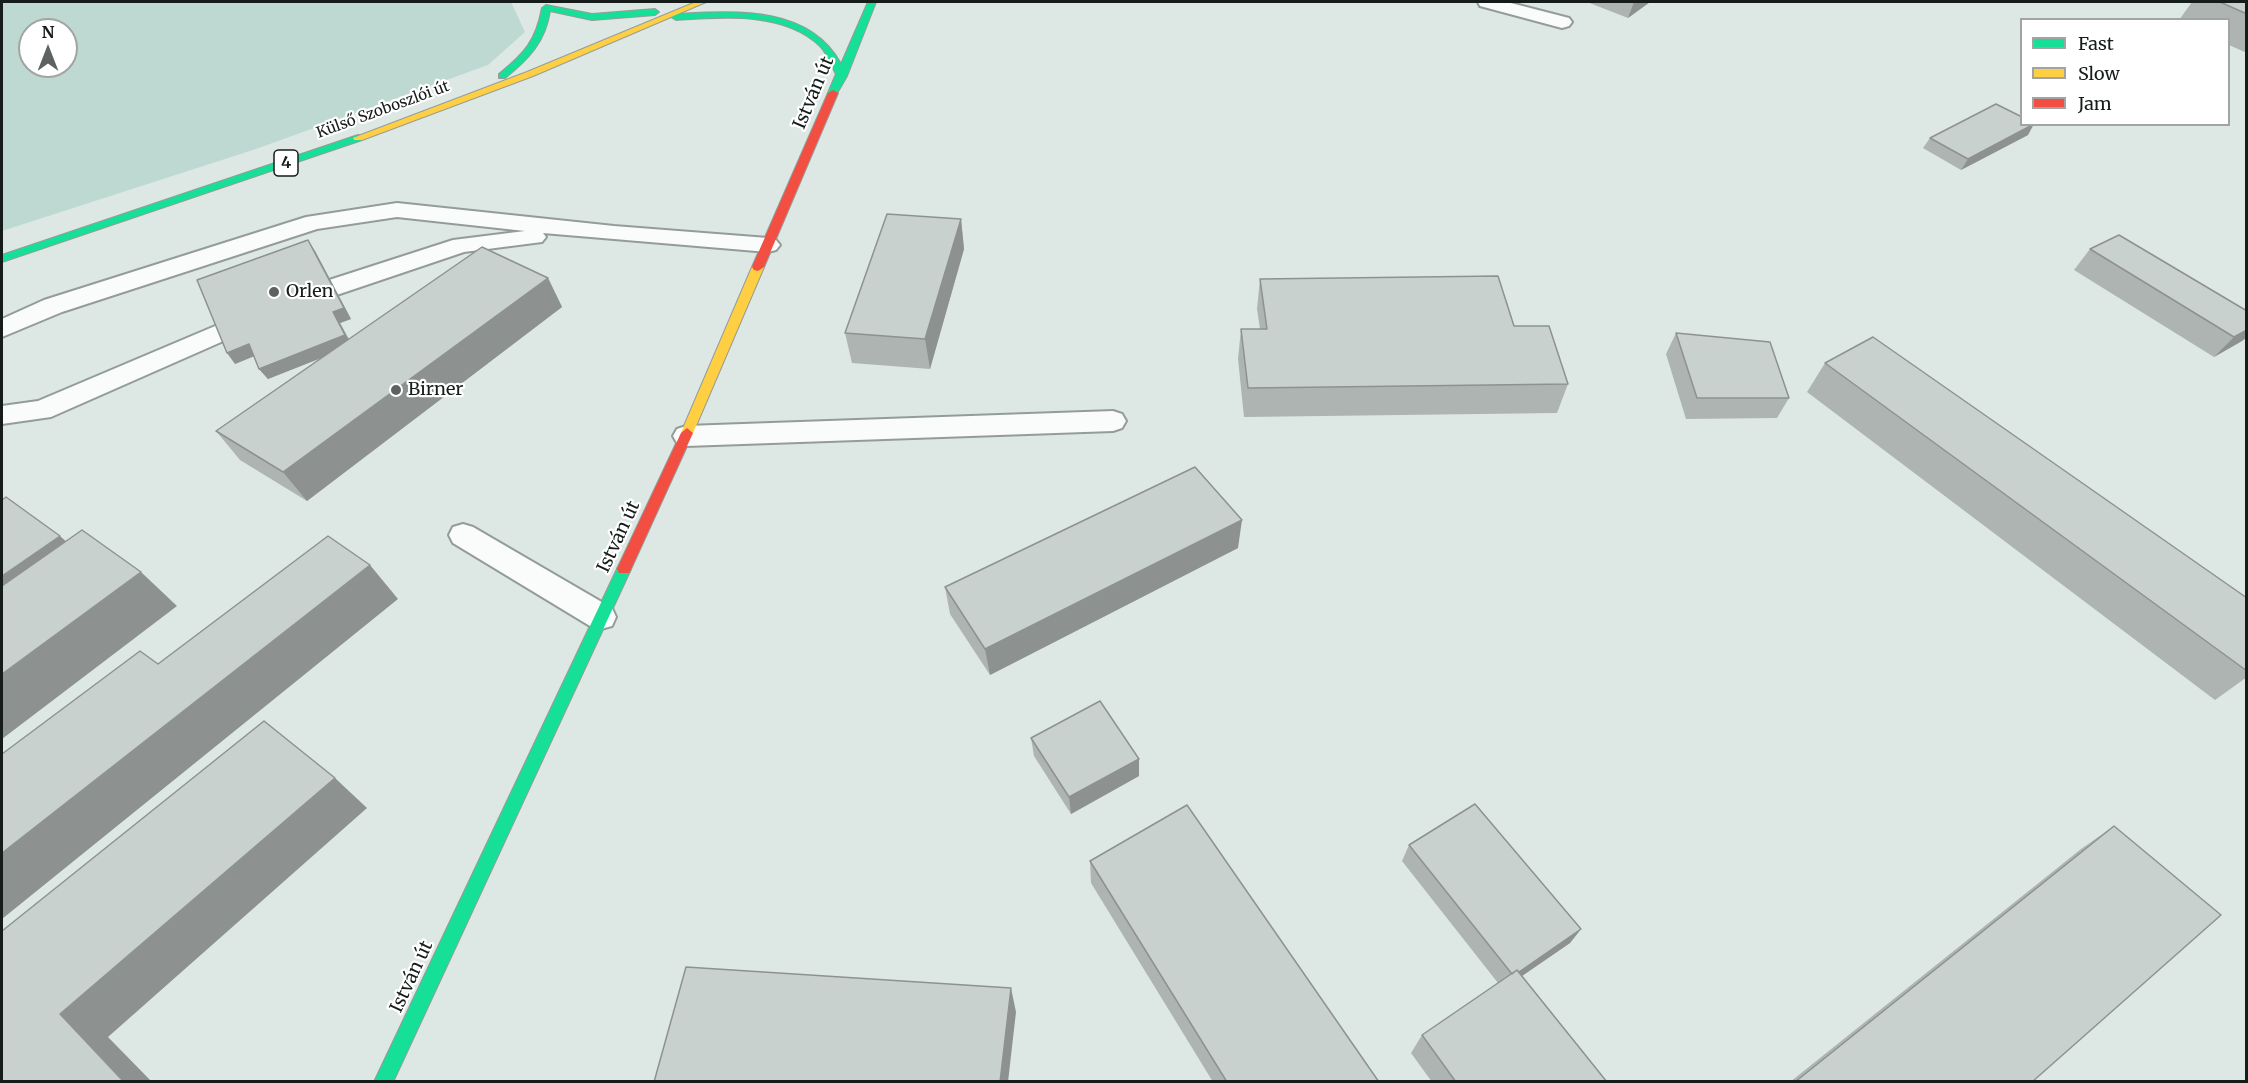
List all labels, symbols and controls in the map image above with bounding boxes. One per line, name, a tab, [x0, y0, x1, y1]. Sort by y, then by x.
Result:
north arrow	[18, 18, 78, 78]
legend	[2020, 18, 2230, 126]
text: N	[42, 22, 54, 42]
text: Fast	[2078, 32, 2114, 55]
street label: István út	[789, 54, 839, 132]
text: Slow	[2078, 62, 2120, 85]
street label: Külső Szoboszlói út	[314, 78, 452, 142]
text: Jam	[2078, 92, 2112, 115]
road number: 4	[274, 150, 298, 176]
place label: Orlen	[286, 281, 334, 303]
marker: Orlen	[267, 285, 281, 299]
place label: Birner	[408, 379, 463, 401]
marker: Birner	[389, 383, 403, 397]
street label: István út	[593, 498, 645, 576]
street label: István út	[386, 938, 438, 1016]

